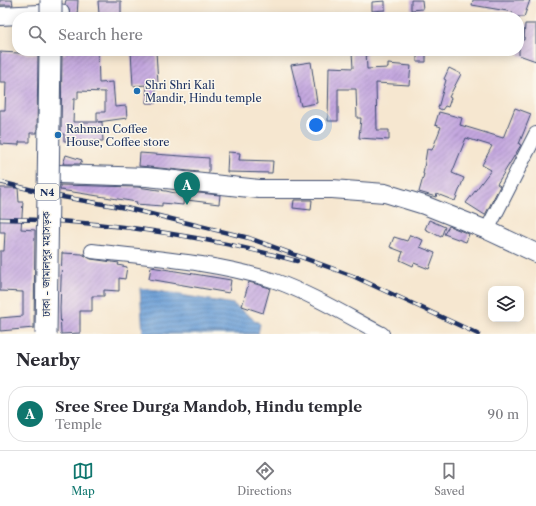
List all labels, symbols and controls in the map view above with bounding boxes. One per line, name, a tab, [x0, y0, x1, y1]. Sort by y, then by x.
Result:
search box	[12, 12, 524, 56]
icon: search	[26, 23, 48, 45]
text: Search here	[58, 25, 143, 44]
place label: Shri Shri Kali Mandir, Hindu temple	[145, 78, 262, 105]
marker: Shri Shri Kali Mandir, Hindu temple	[132, 86, 142, 96]
your location	[306, 115, 326, 135]
place label: Rahman Coffee House, Coffee store	[66, 122, 169, 149]
marker: Rahman Coffee House, Coffee store	[53, 130, 63, 140]
pin: A	[174, 172, 200, 205]
road number: N4	[35, 184, 59, 200]
street label: ঢাকা - জামালপুর মহাসড়ক	[39, 210, 53, 317]
map controls	[488, 286, 524, 322]
button: layers	[488, 286, 524, 322]
text: Nearby	[16, 350, 80, 370]
text: Sree Sree Durga Mandob, Hindu temple	[55, 397, 362, 416]
text: A	[25, 406, 35, 422]
text: 90 m	[488, 406, 519, 422]
text: Temple	[55, 416, 102, 432]
tab: Map	[71, 460, 95, 498]
tab: Directions	[237, 460, 292, 498]
tab: Saved	[434, 460, 465, 498]

